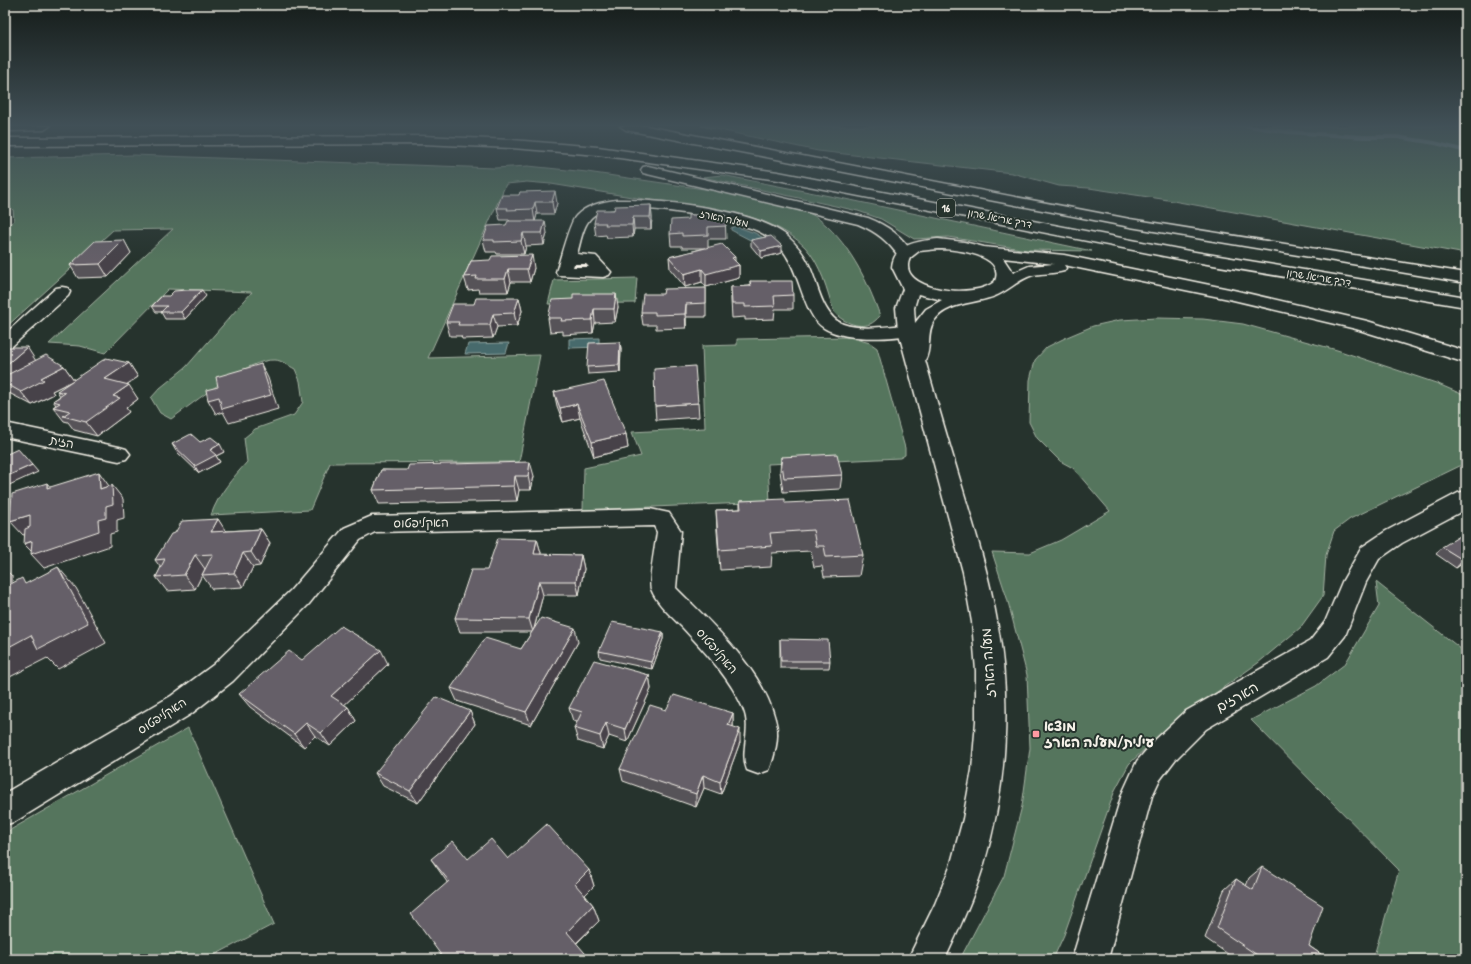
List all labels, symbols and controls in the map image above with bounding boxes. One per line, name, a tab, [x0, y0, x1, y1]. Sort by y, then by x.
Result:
road number: 16	[937, 199, 955, 217]
street label: דרך אריאל שרון	[967, 206, 1033, 231]
street label: מעלה הארז	[698, 207, 750, 230]
street label: דרך אריאל שרון	[1286, 266, 1352, 289]
street label: הזית	[47, 430, 76, 452]
street label: האקליפטוס	[393, 514, 449, 531]
street label: האקליפטוס	[693, 624, 742, 677]
street label: מעלה הארז	[976, 628, 999, 698]
street label: הארזים	[1212, 677, 1261, 716]
street label: האקליפטוס	[134, 693, 190, 738]
place label: מוצא עילית/מעלה הארז	[1044, 716, 1154, 751]
marker: מוצא עילית/מעלה הארז	[1031, 729, 1041, 739]

